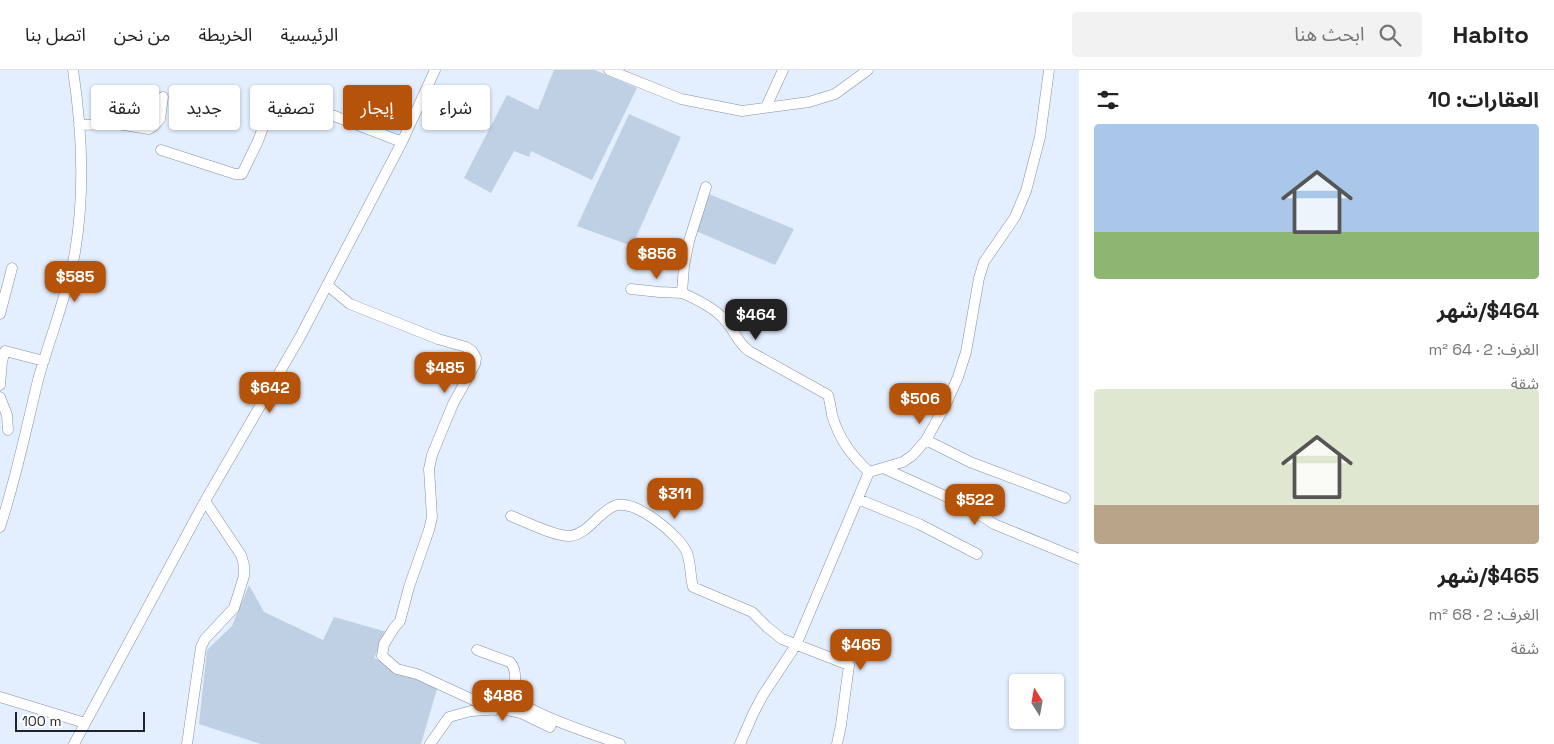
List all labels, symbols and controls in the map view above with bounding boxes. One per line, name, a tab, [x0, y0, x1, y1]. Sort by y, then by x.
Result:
search box	[1072, 12, 1422, 57]
text: Habito	[1452, 19, 1529, 50]
icon: search	[1376, 21, 1404, 49]
text: ابحث هنا	[1294, 22, 1364, 47]
text: اتصل بنا	[25, 23, 86, 46]
text: من نحن	[114, 23, 170, 46]
text: الخريطة	[198, 23, 252, 46]
text: الرئيسية	[280, 23, 338, 46]
chip: شقة	[91, 85, 159, 130]
chip: جديد	[169, 85, 240, 130]
chip: تصفية	[250, 85, 333, 130]
chip: إيجار	[343, 85, 412, 130]
chip: شراء	[422, 85, 490, 130]
icon: filters	[1094, 86, 1122, 114]
text: العقارات: 10	[1428, 86, 1539, 113]
icon: home	[1272, 157, 1362, 247]
pin: $856	[627, 238, 687, 280]
text: $856	[638, 243, 676, 264]
pin: $585	[45, 260, 105, 303]
text: $585	[56, 266, 94, 287]
text: $464/شهر	[1437, 297, 1539, 324]
pin: $464	[726, 298, 786, 341]
text: $464	[736, 304, 776, 325]
text: الغرف: 2 · 64 m²	[1429, 339, 1539, 360]
pin: $485	[415, 352, 475, 394]
text: $485	[425, 357, 465, 378]
pin: $642	[240, 372, 300, 414]
text: شقة	[1511, 373, 1539, 394]
text: $642	[250, 377, 290, 398]
pin: $506	[890, 382, 950, 425]
text: $506	[900, 388, 940, 409]
icon: home	[1272, 422, 1362, 512]
pin: $311	[645, 478, 705, 520]
text: $311	[658, 483, 692, 504]
pin: $522	[945, 484, 1005, 526]
text: $522	[956, 489, 994, 510]
text: $465/شهر	[1438, 562, 1539, 589]
text: الغرف: 2 · 68 m²	[1429, 604, 1539, 625]
pin: $465	[831, 628, 891, 671]
text: $465	[841, 634, 881, 655]
text: شقة	[1511, 638, 1539, 659]
north arrow	[1009, 674, 1064, 729]
map controls	[1009, 674, 1064, 729]
pin: $486	[473, 680, 533, 722]
text: $486	[483, 685, 523, 706]
scale bar	[15, 709, 145, 732]
text: 100 m	[22, 712, 61, 730]

